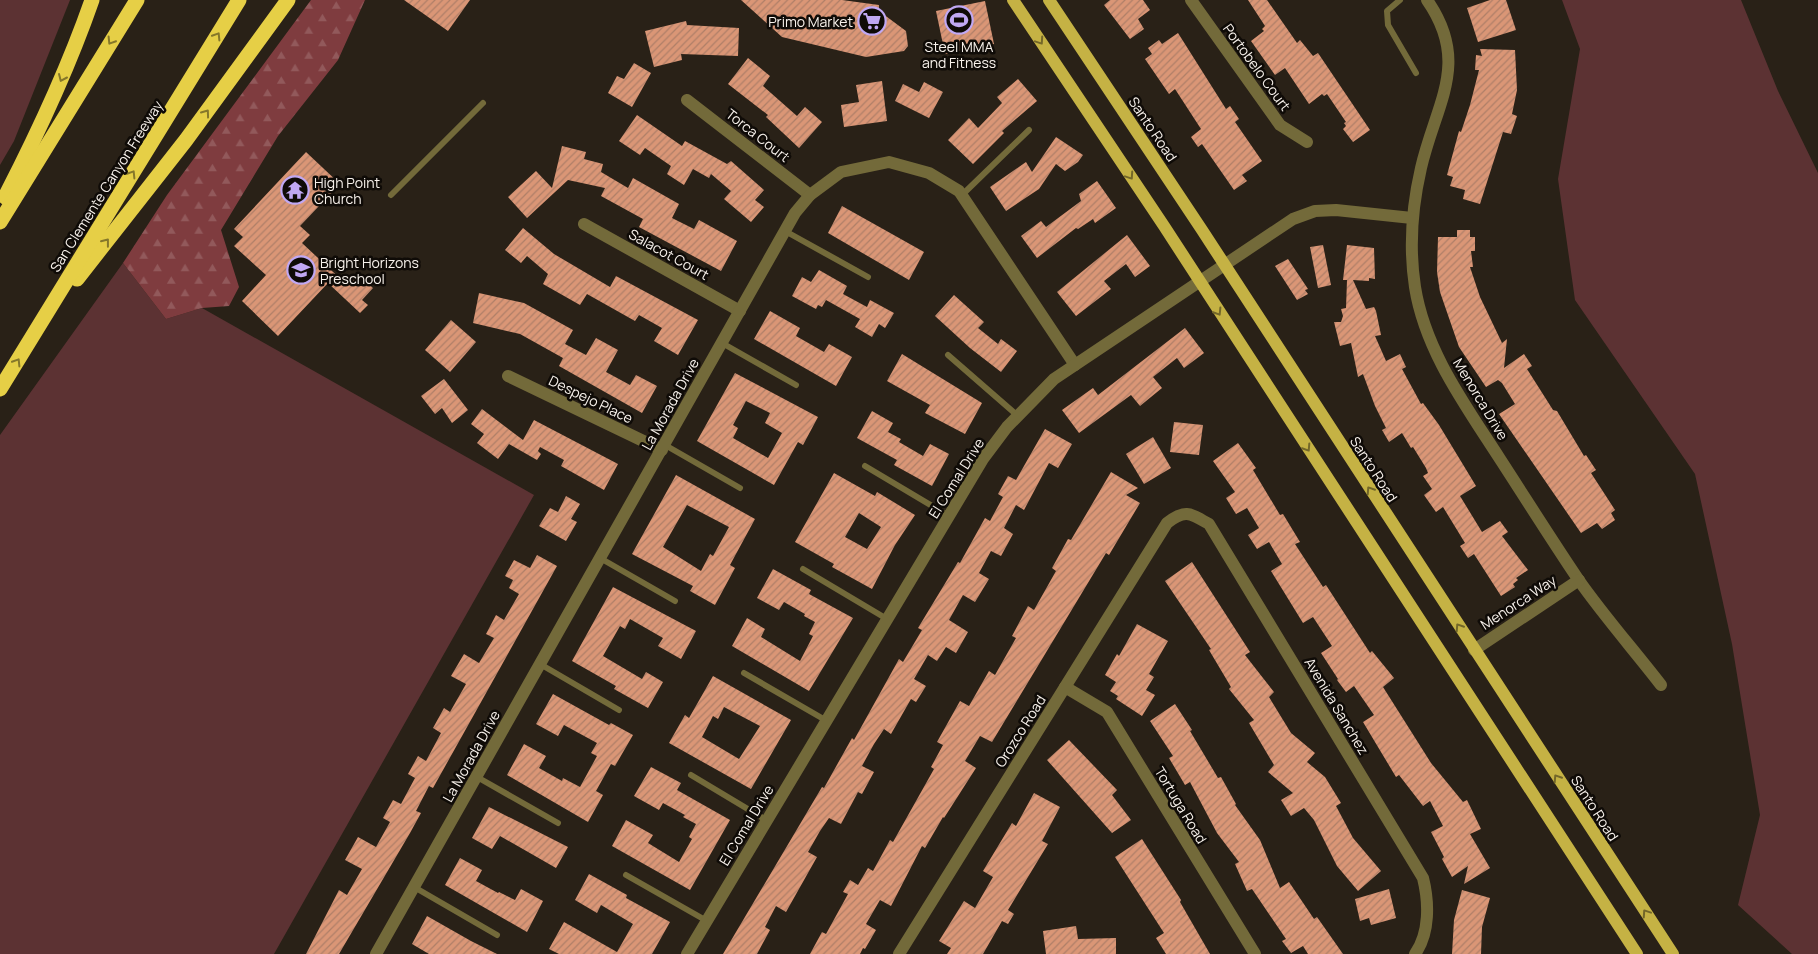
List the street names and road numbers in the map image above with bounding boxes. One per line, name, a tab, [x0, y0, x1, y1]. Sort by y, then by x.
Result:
street label: Portobelo Court	[1219, 20, 1295, 115]
street label: Santo Road	[1124, 93, 1182, 165]
street label: San Clemente Canyon Freeway	[45, 96, 167, 275]
street label: Torca Court	[722, 104, 794, 166]
street label: Salacot Court	[625, 224, 713, 284]
street label: La Morada Drive	[637, 355, 703, 453]
street label: Menorca Drive	[1449, 355, 1513, 443]
street label: Despejo Place	[546, 370, 636, 428]
street label: Santo Road	[1346, 433, 1402, 505]
street label: El Comal Drive	[924, 434, 988, 522]
street label: Menorca Way	[1476, 570, 1560, 634]
street label: Avenida Sanchez	[1301, 654, 1373, 758]
street label: Orozco Road	[990, 691, 1050, 771]
street label: La Morada Drive	[438, 707, 504, 805]
street label: Tortuga Road	[1151, 763, 1211, 847]
street label: Santo Road	[1567, 772, 1623, 844]
street label: El Comal Drive	[714, 781, 778, 869]

